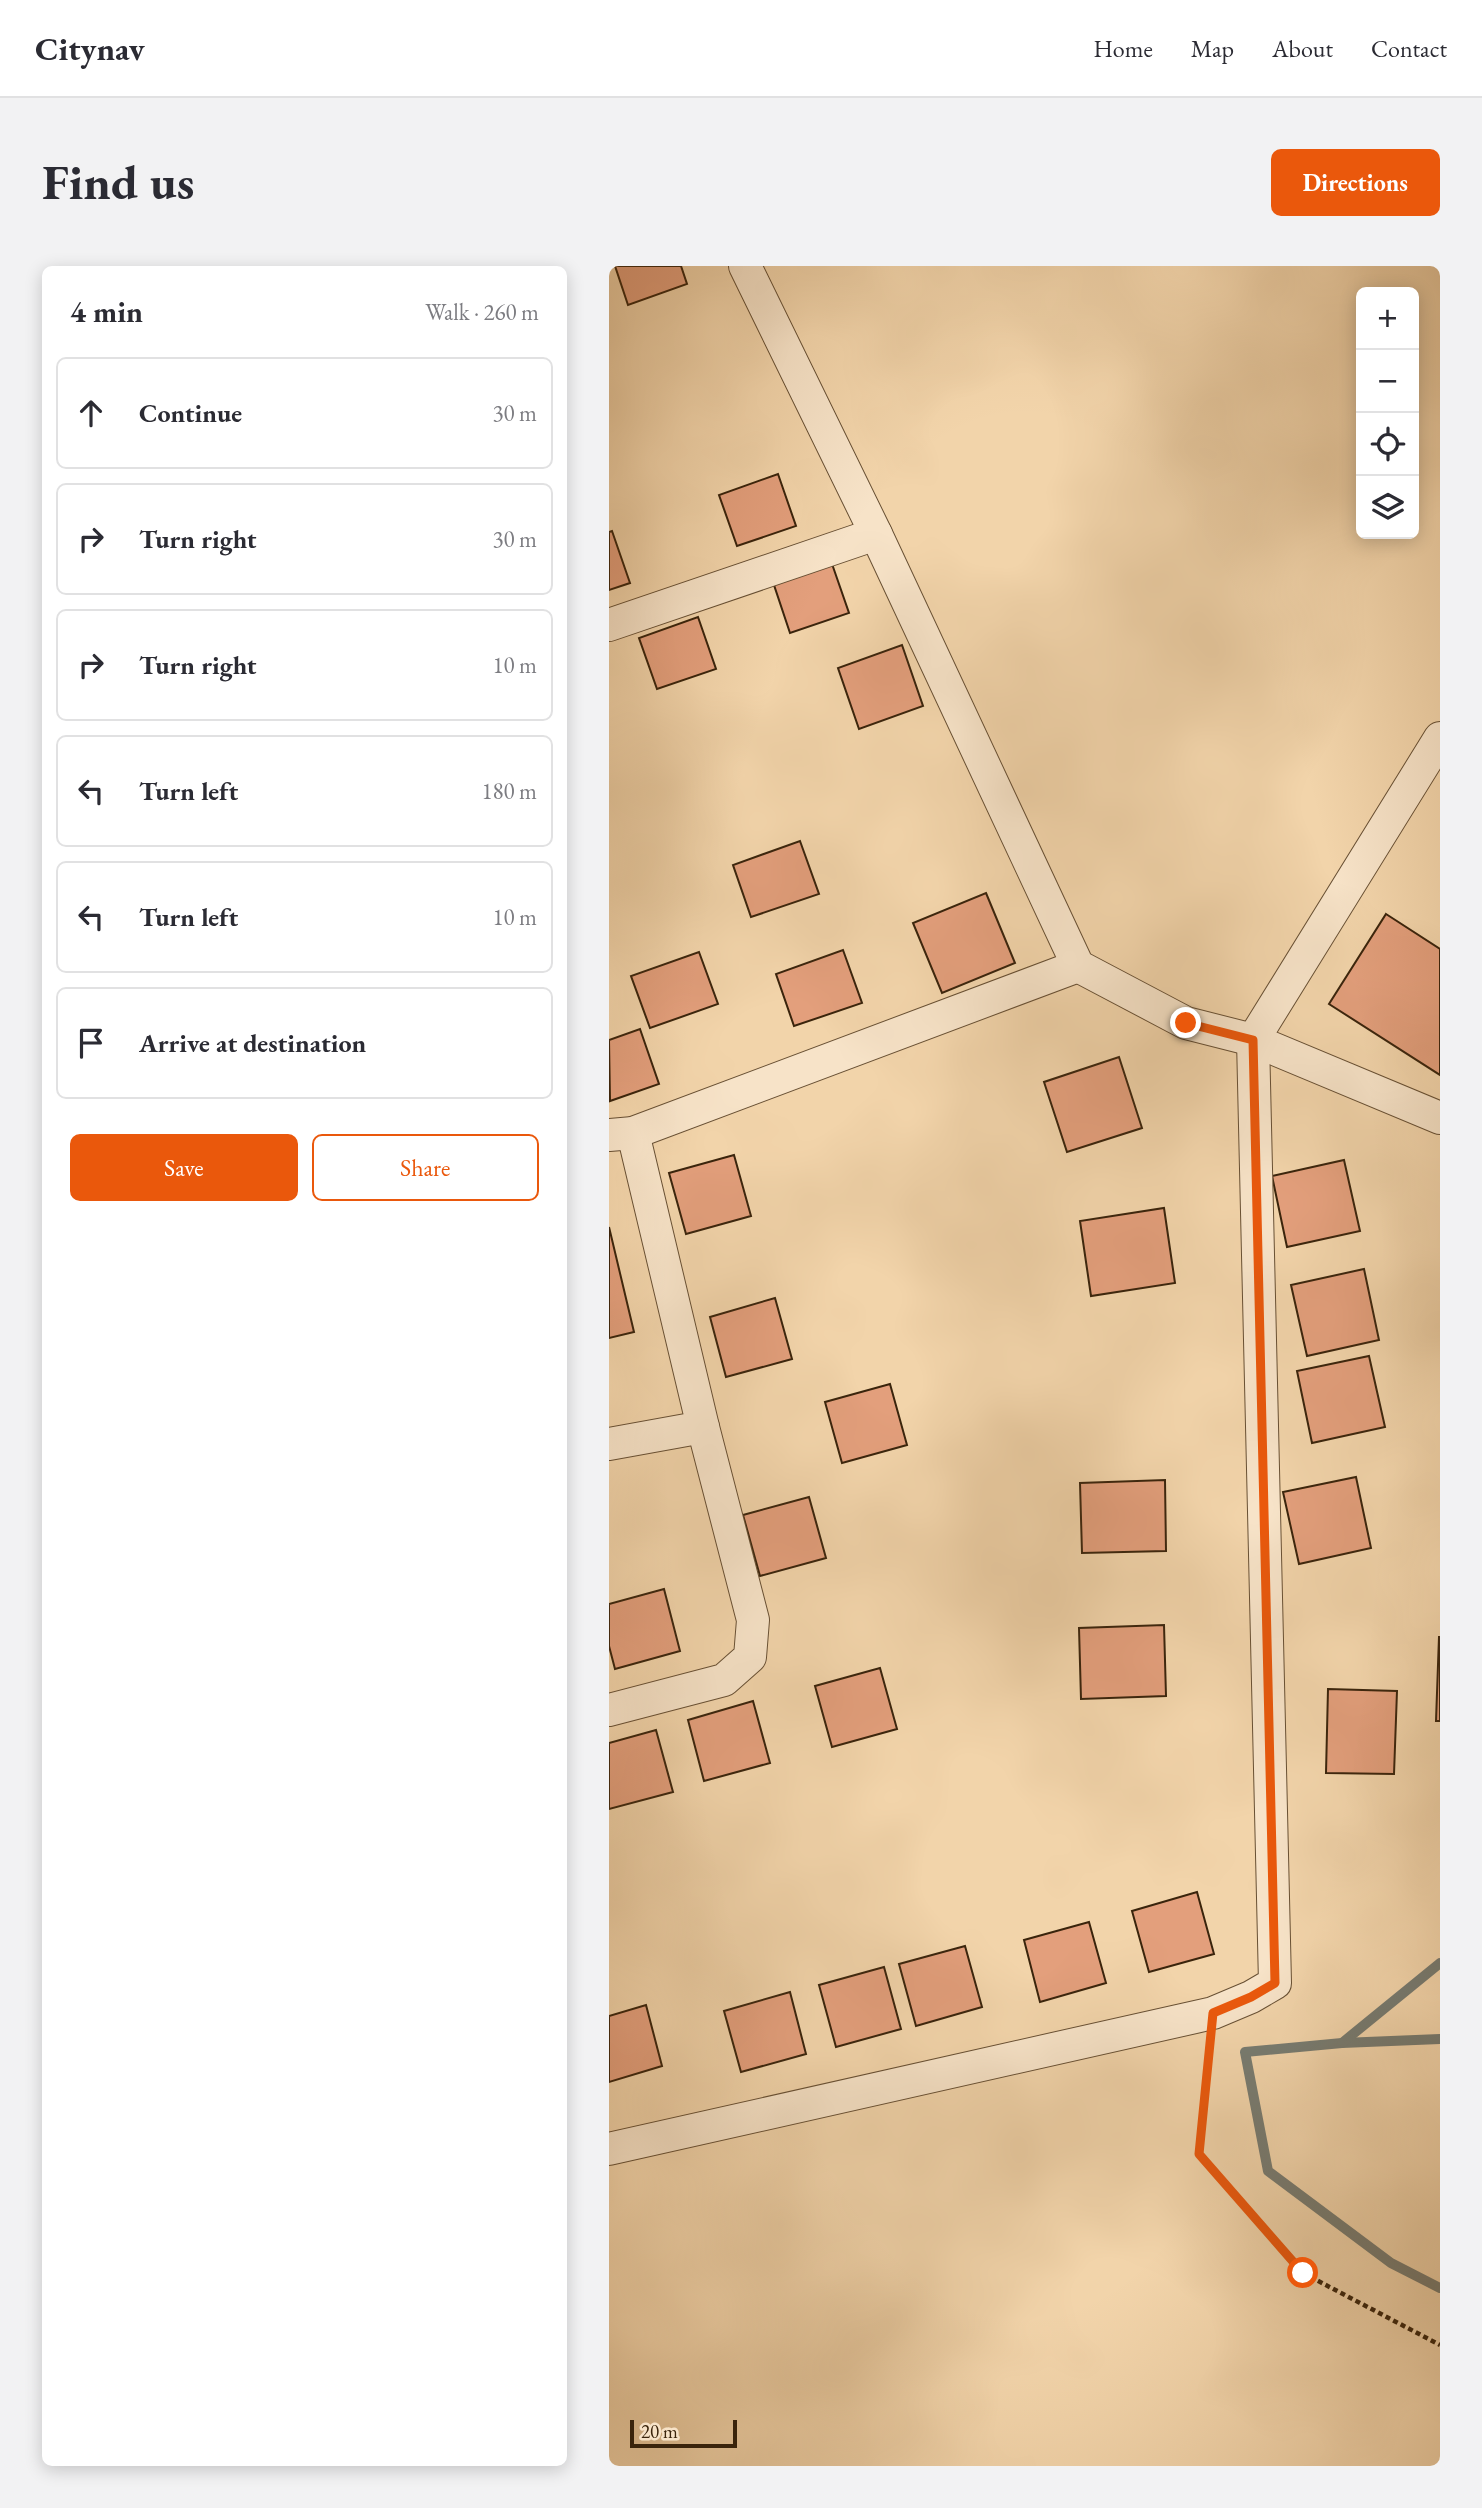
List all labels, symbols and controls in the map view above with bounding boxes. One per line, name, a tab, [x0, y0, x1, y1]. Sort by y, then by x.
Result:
text: Citynav	[35, 27, 145, 70]
text: Home	[1093, 33, 1153, 64]
text: Map	[1191, 33, 1234, 64]
text: About	[1272, 33, 1333, 64]
text: Contact	[1371, 33, 1447, 64]
button: Directions	[1271, 149, 1440, 216]
text: Find us	[42, 150, 194, 214]
map controls	[1356, 287, 1419, 539]
button: +	[1356, 287, 1419, 350]
text: 4 min	[70, 292, 143, 331]
text: Walk · 260 m	[425, 297, 539, 327]
button: −	[1356, 350, 1419, 413]
icon: ahead	[72, 394, 110, 432]
text: Continue	[139, 396, 242, 430]
text: 30 m	[492, 398, 537, 428]
button: locate	[1356, 413, 1419, 476]
button: layers	[1356, 476, 1419, 539]
icon: right	[72, 520, 110, 558]
text: Turn right	[139, 522, 257, 556]
text: 30 m	[492, 524, 537, 554]
icon: right	[72, 646, 110, 684]
text: Turn right	[139, 648, 257, 682]
text: 10 m	[492, 650, 537, 680]
icon: left	[72, 772, 110, 810]
text: Turn left	[139, 774, 238, 808]
text: 180 m	[481, 776, 537, 806]
icon: left	[72, 898, 110, 936]
text: Turn left	[139, 900, 238, 934]
text: 10 m	[492, 902, 537, 932]
route end	[1170, 1007, 1201, 1038]
icon: arrive	[72, 1024, 110, 1062]
text: Arrive at destination	[139, 1026, 366, 1060]
button: Save	[70, 1134, 298, 1201]
button: Share	[312, 1134, 539, 1201]
route start	[1287, 2257, 1318, 2288]
scale bar	[630, 2417, 737, 2449]
text: 20 m	[641, 2419, 678, 2444]

